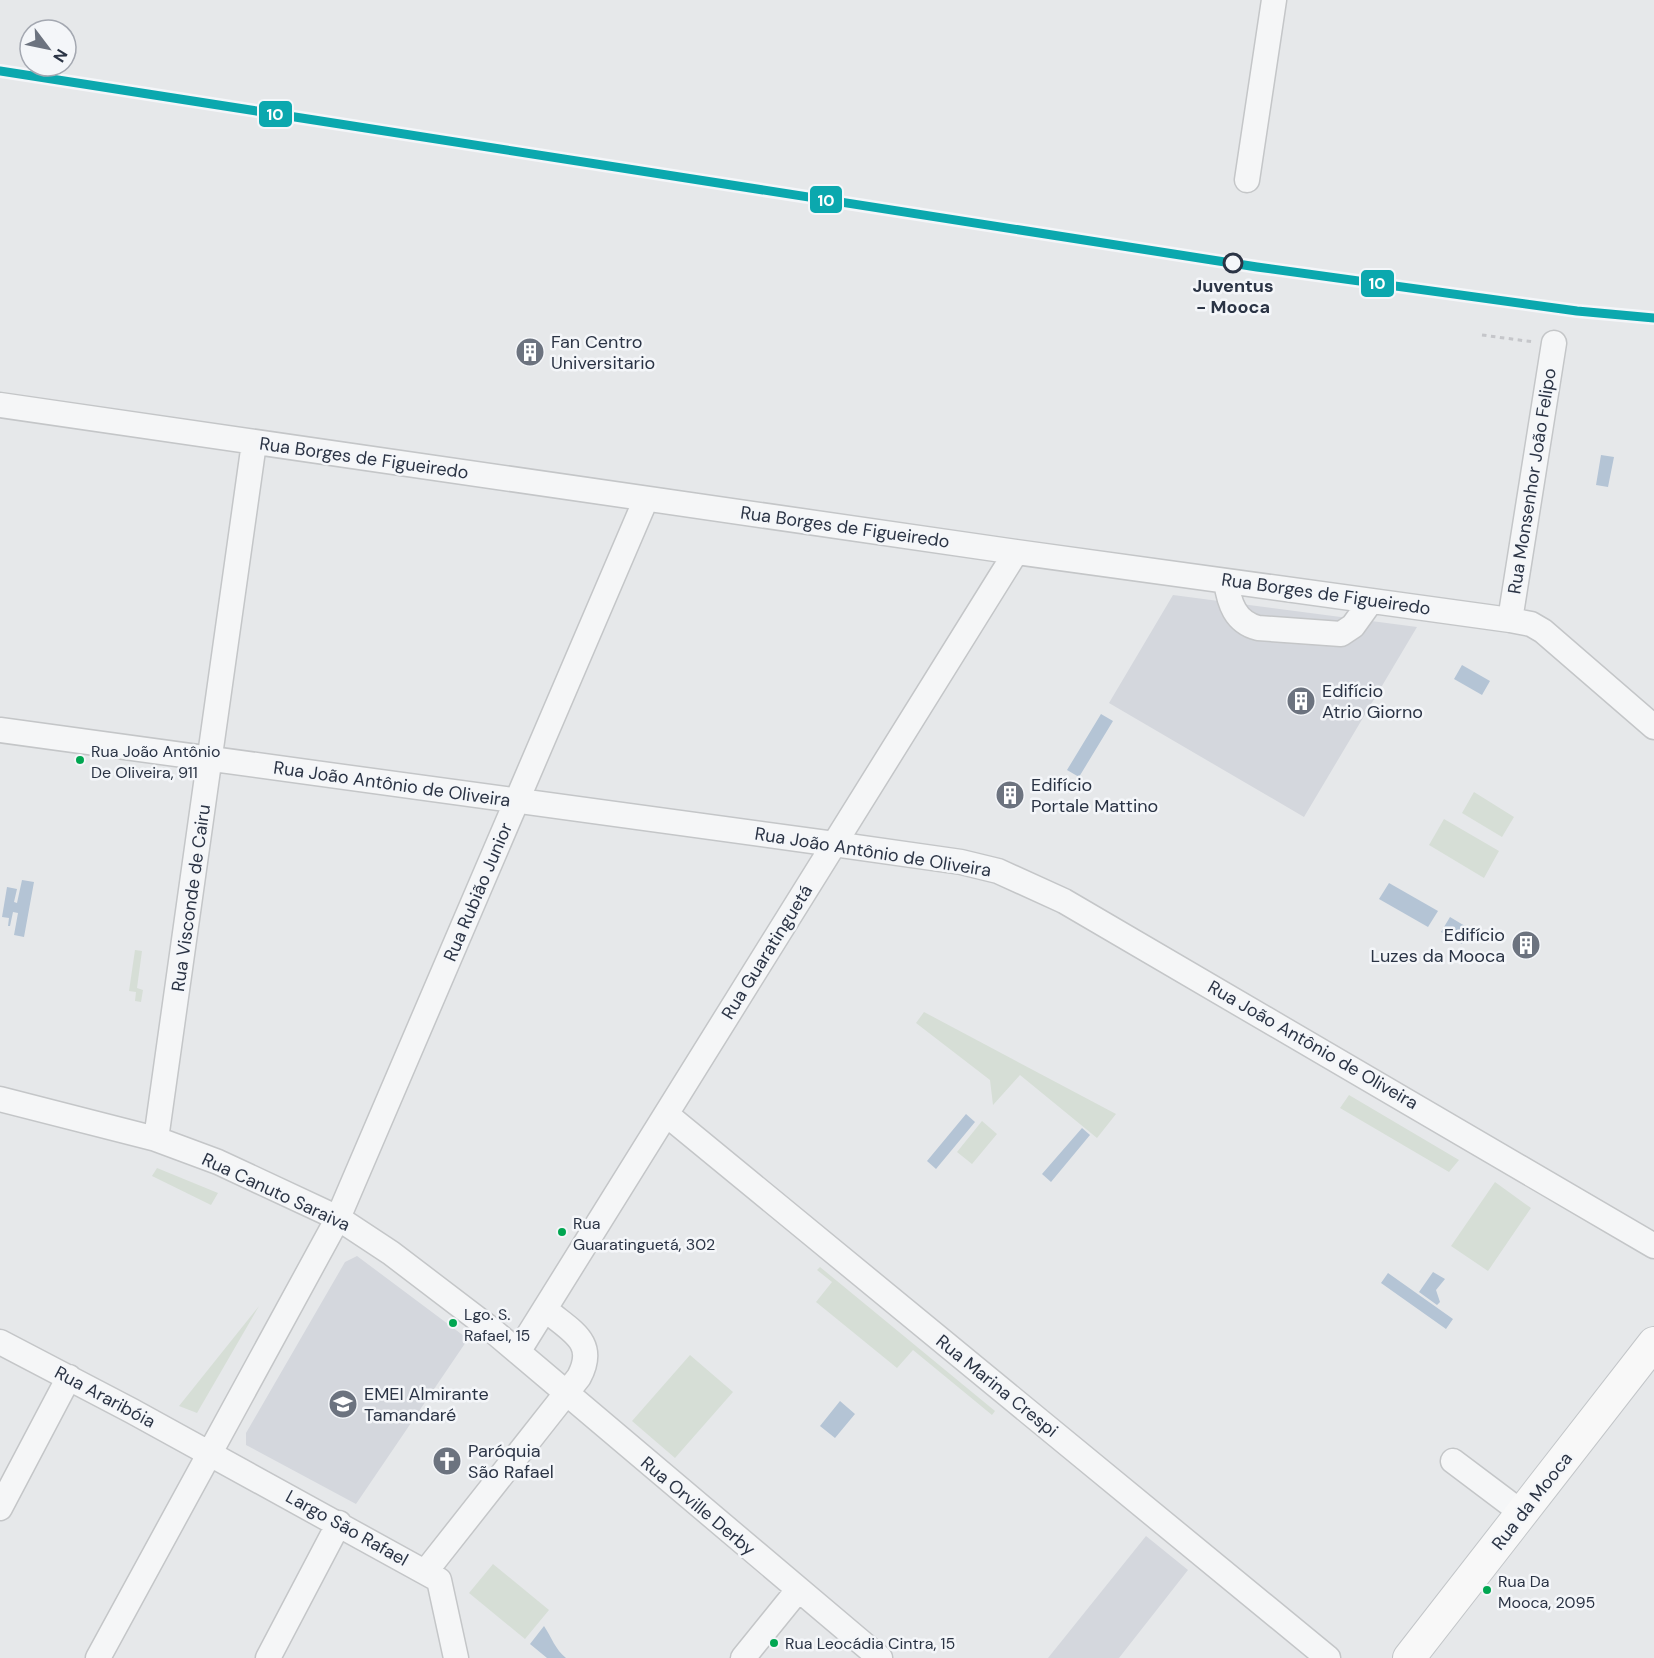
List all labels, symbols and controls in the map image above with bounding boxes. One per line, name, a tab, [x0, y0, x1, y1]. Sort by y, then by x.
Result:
north arrow	[18, 18, 78, 78]
text: N	[48, 45, 72, 66]
line badge: 10	[258, 100, 293, 128]
text: 10	[266, 104, 284, 125]
line badge: 10	[809, 185, 843, 214]
text: 10	[817, 190, 835, 211]
marker: Juventus - Mooca	[1223, 253, 1243, 273]
line badge: 10	[1360, 269, 1395, 298]
text: 10	[1368, 273, 1386, 294]
place label: Juventus - Mooca	[1193, 274, 1273, 319]
place label: Fan Centro Universitario	[551, 330, 655, 375]
building icon: Fan Centro Universitario	[514, 336, 546, 368]
street label: Rua Monsenhor João Felipo	[1502, 366, 1562, 596]
street label: Rua Borges de Figueiredo	[258, 431, 470, 485]
street label: Rua Borges de Figueiredo	[739, 500, 951, 554]
street label: Rua Borges de Figueiredo	[1220, 567, 1432, 621]
place label: Edifício Atrio Giorno	[1322, 679, 1423, 724]
building icon: Edifício Atrio Giorno	[1285, 685, 1317, 717]
place label: Rua João Antônio De Oliveira, 911	[91, 741, 220, 783]
marker: Rua João Antônio De Oliveira, 911	[74, 754, 86, 766]
street label: Rua João Antônio de Oliveira	[272, 755, 512, 813]
place label: Edifício Portale Mattino	[1031, 773, 1158, 818]
building icon: Edifício Portale Mattino	[994, 779, 1026, 811]
street label: Rua Visconde de Cairu	[166, 803, 216, 993]
street label: Rua Rubião Junior	[438, 819, 518, 965]
street label: Rua João Antônio de Oliveira	[753, 821, 993, 883]
street label: Rua Guaratinguetá	[716, 880, 818, 1024]
place label: Edifício Luzes da Mooca	[1370, 923, 1505, 968]
building icon: Edifício Luzes da Mooca	[1510, 929, 1542, 961]
street label: Rua João Antônio de Oliveira	[1204, 975, 1422, 1115]
street label: Rua Canuto Saraiva	[198, 1147, 354, 1237]
place label: Rua Guaratinguetá, 302	[573, 1213, 715, 1255]
marker: Rua Guaratinguetá, 302	[556, 1226, 568, 1238]
place label: Lgo. S. Rafael, 15	[464, 1304, 530, 1346]
marker: Lgo. S. Rafael, 15	[447, 1317, 459, 1329]
street label: Rua Marina Crespi	[931, 1329, 1063, 1443]
street label: Rua Araribóia	[50, 1360, 160, 1434]
place label: EMEI Almirante Tamandaré	[364, 1382, 489, 1427]
school or university icon: EMEI Almirante Tamandaré	[327, 1388, 359, 1420]
place label: Paróquia São Rafael	[468, 1439, 554, 1484]
church icon: Paróquia São Rafael	[431, 1445, 463, 1477]
street label: Rua da Mooca	[1486, 1447, 1578, 1555]
street label: Rua Orville Derby	[636, 1451, 760, 1561]
street label: Largo São Rafael	[281, 1484, 413, 1572]
place label: Rua Da Mooca, 2095	[1498, 1571, 1595, 1613]
marker: Rua Da Mooca, 2095	[1481, 1584, 1493, 1596]
place label: Rua Leocádia Cintra, 15	[785, 1633, 955, 1654]
marker: Rua Leocádia Cintra, 15	[768, 1637, 780, 1649]

